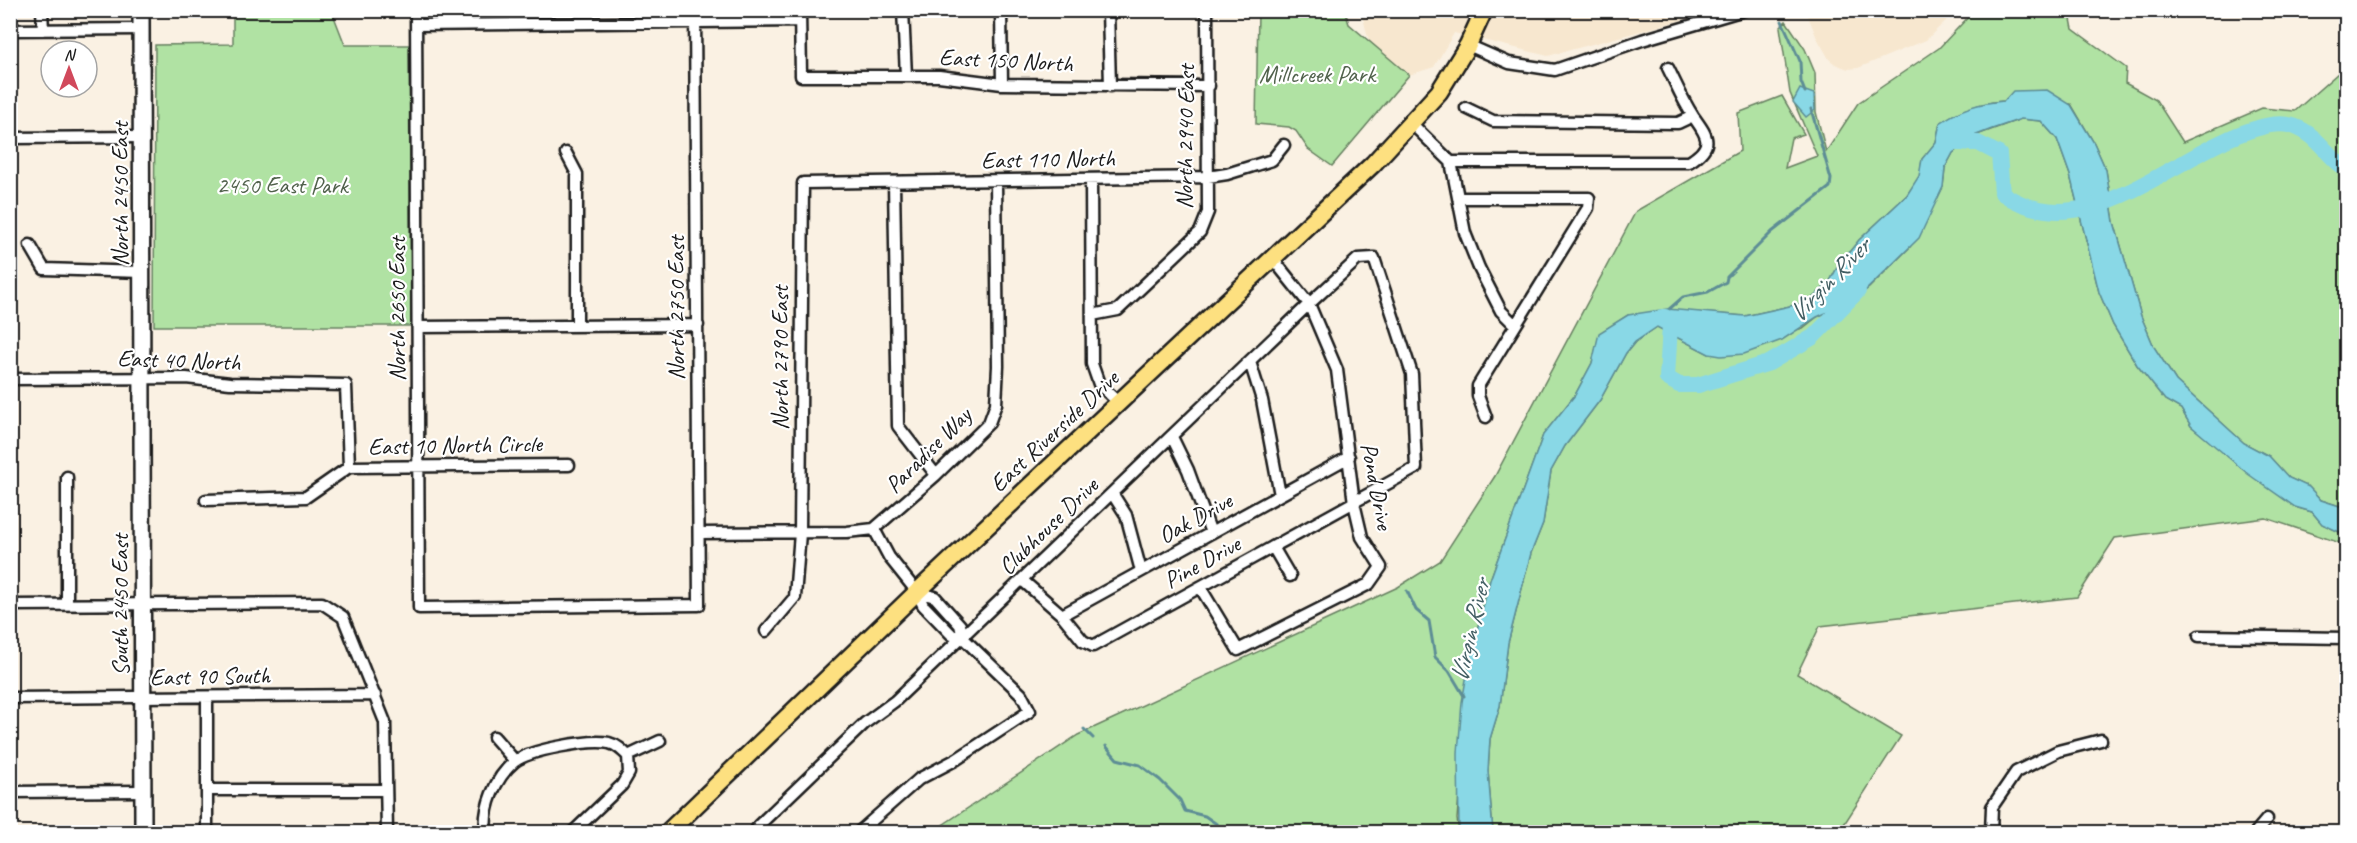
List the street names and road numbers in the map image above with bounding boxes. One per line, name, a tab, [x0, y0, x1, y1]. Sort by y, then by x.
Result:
street label: East 150 North	[938, 42, 1075, 79]
street label: North 2940 East	[1169, 62, 1201, 209]
street label: North 2450 East	[105, 120, 135, 266]
street label: East 110 North	[981, 143, 1116, 175]
street label: North 2750 East	[661, 234, 691, 380]
street label: North 2650 East	[382, 235, 412, 381]
street label: North 2790 East	[765, 284, 795, 430]
street label: East 40 North	[117, 343, 242, 377]
street label: East Riverside Drive	[983, 362, 1126, 498]
street label: Paradise Way	[879, 399, 979, 499]
street label: East 10 North Circle	[368, 428, 544, 462]
street label: Pond Drive	[1354, 440, 1401, 534]
street label: Clubhouse Drive	[992, 469, 1106, 581]
street label: Oak Drive	[1153, 484, 1239, 550]
street label: Pine Drive	[1158, 528, 1247, 595]
street label: South 2450 East	[105, 532, 135, 676]
street label: East 90 South	[150, 660, 271, 692]

